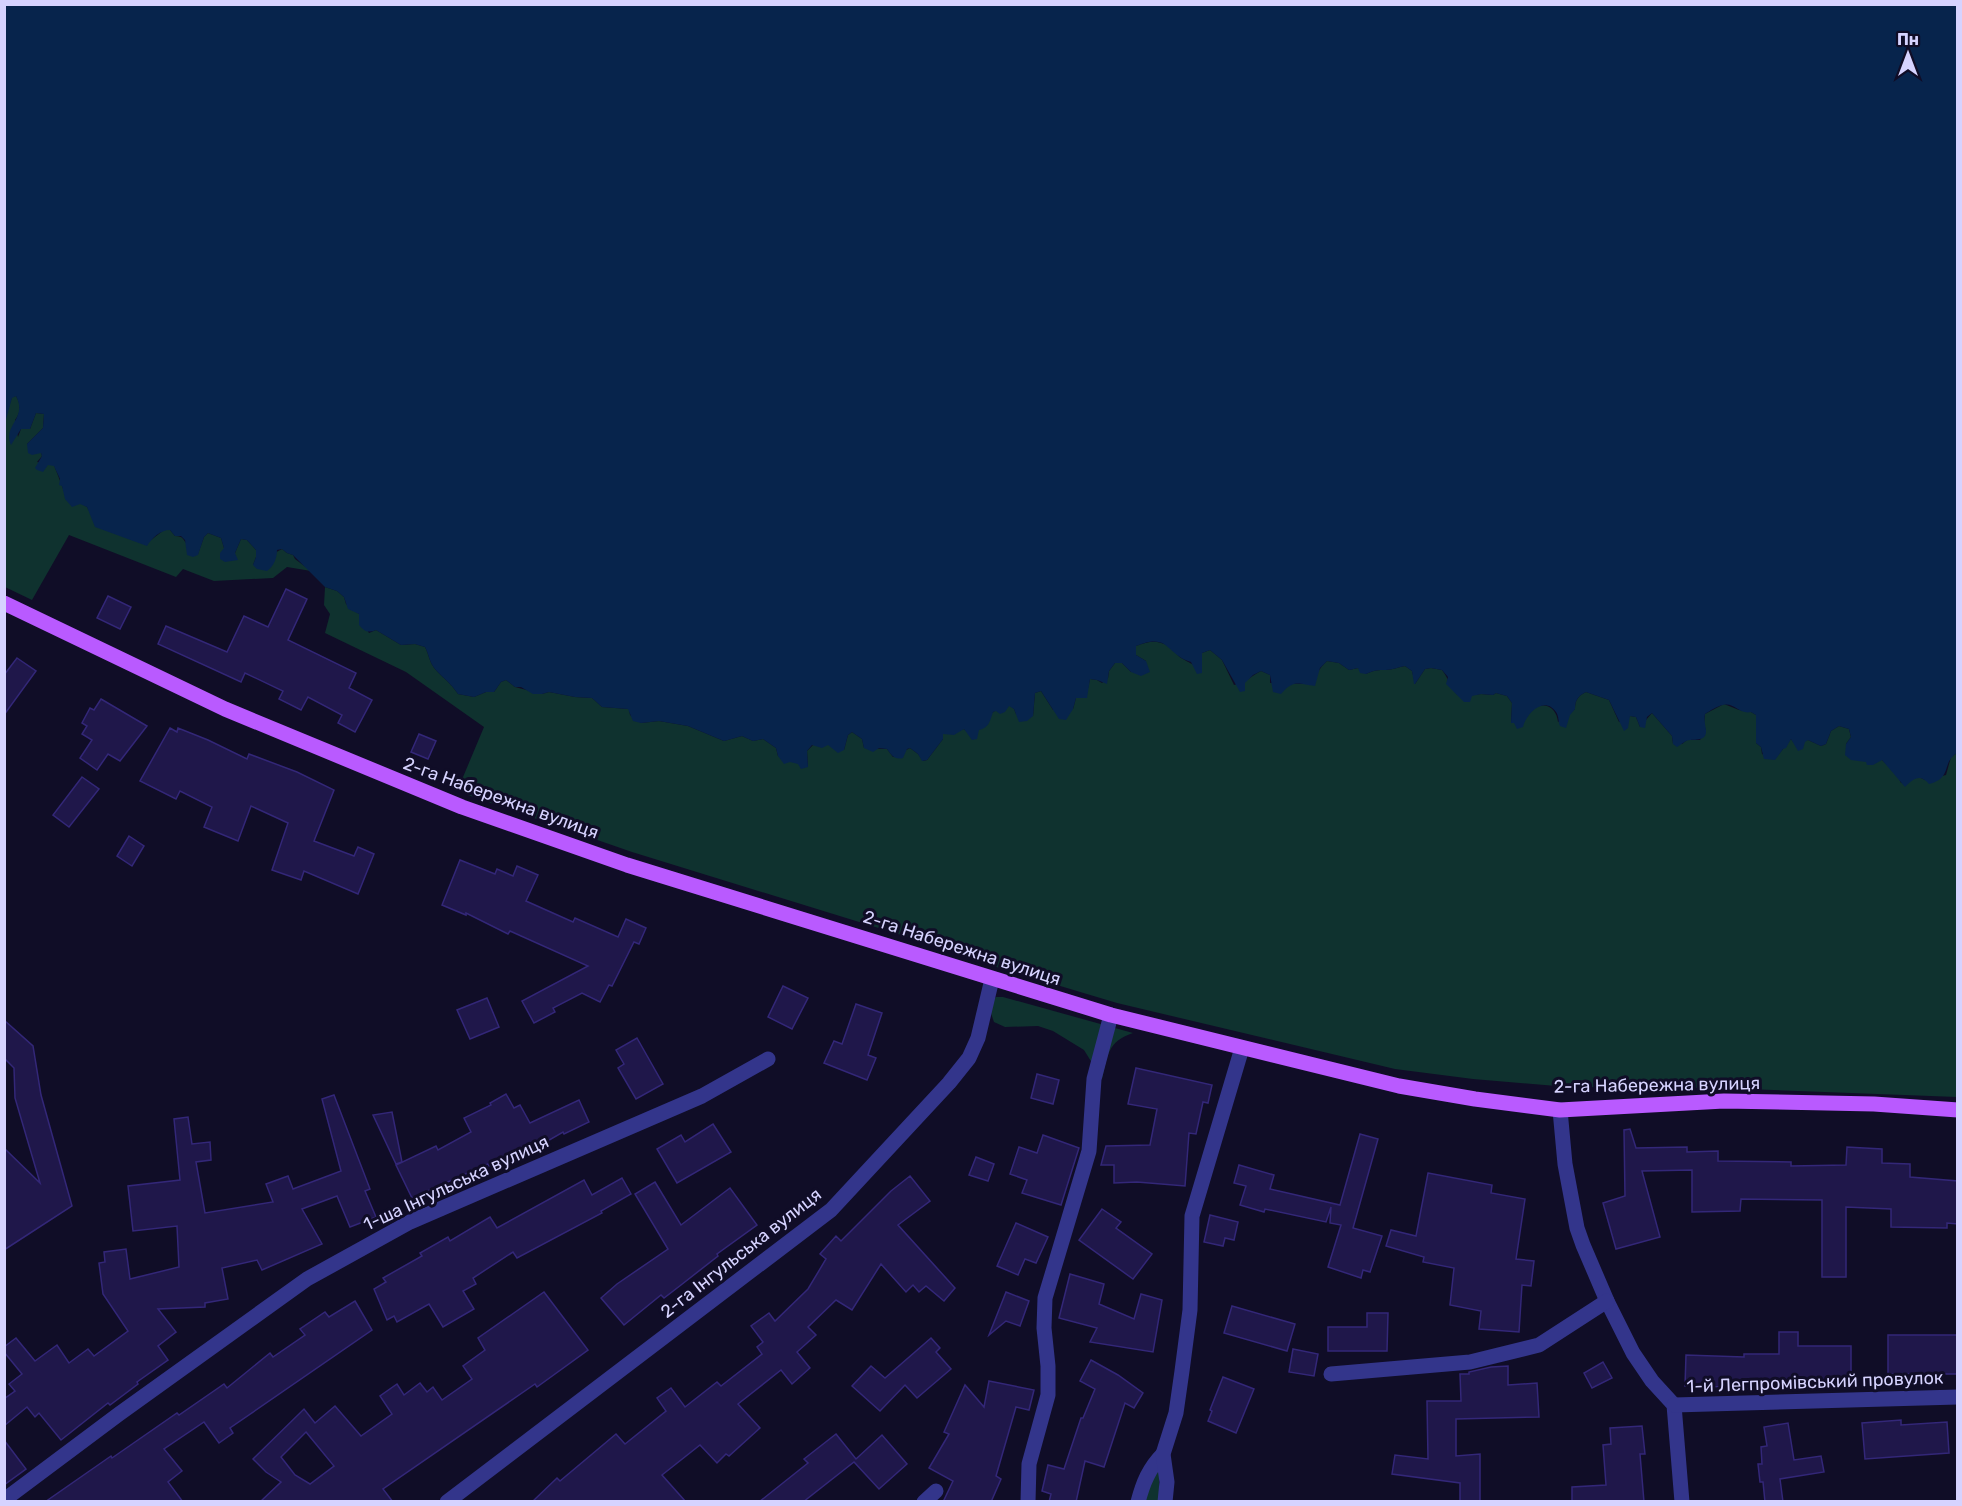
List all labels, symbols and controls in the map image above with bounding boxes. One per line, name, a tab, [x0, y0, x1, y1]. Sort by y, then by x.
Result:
north arrow	[1878, 24, 1938, 84]
text: Пн	[1897, 30, 1919, 49]
street label: 2-га Набережна вулиця	[400, 752, 602, 844]
street label: 2-га Набережна вулиця	[860, 906, 1064, 990]
street label: 2-га Набережна вулиця	[1554, 1072, 1760, 1098]
street label: 1-ша Інгульська вулиця	[360, 1130, 552, 1236]
street label: 2-га Інгульська вулиця	[656, 1183, 826, 1323]
street label: 1-й Легпромівський провулок	[1686, 1367, 1944, 1397]

